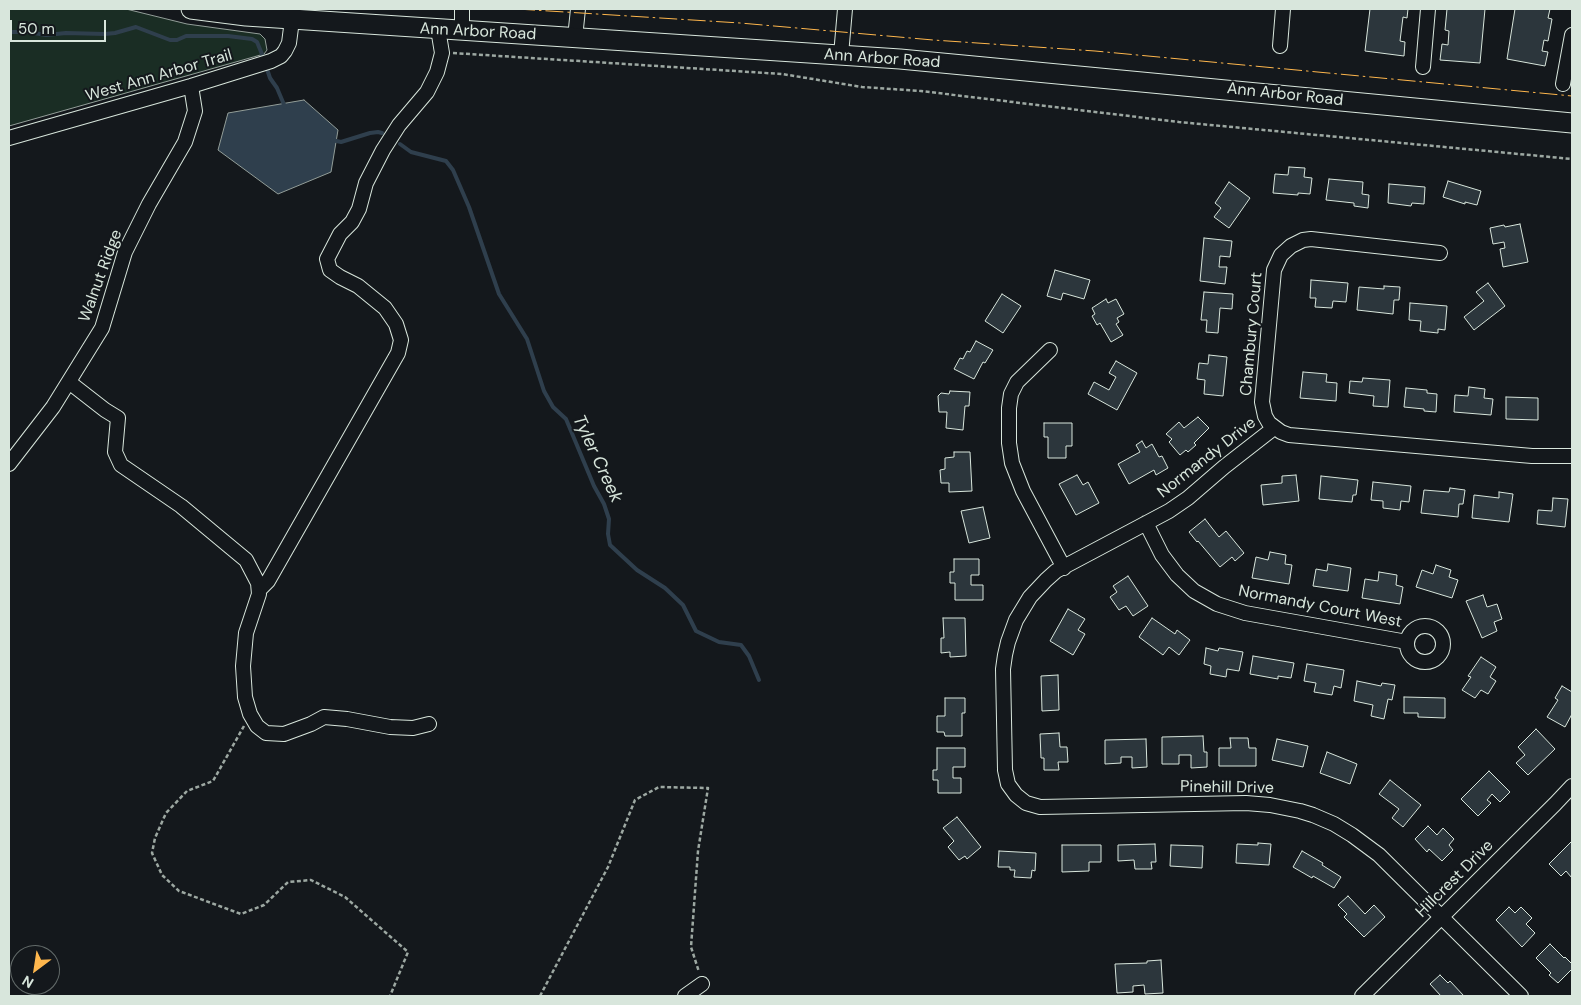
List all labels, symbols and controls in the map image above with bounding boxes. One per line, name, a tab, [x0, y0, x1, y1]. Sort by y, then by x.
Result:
scale bar	[12, 10, 109, 42]
text: 50 m	[18, 19, 55, 39]
street label: Ann Arbor Road	[419, 19, 537, 45]
street label: Ann Arbor Road	[823, 45, 941, 73]
street label: West Ann Arbor Trail	[84, 46, 234, 106]
street label: Ann Arbor Road	[1226, 79, 1344, 111]
street label: Walnut Ridge	[75, 227, 127, 325]
street label: Chambury Court	[1237, 271, 1267, 397]
water label: Tyler Creek	[567, 412, 627, 506]
street label: Normandy Drive	[1154, 414, 1260, 502]
street label: Normandy Court West	[1237, 582, 1403, 632]
street label: Pinehill Drive	[1180, 778, 1274, 798]
street label: Hillcrest Drive	[1412, 836, 1498, 922]
north arrow	[10, 945, 60, 995]
text: N	[19, 972, 37, 992]

